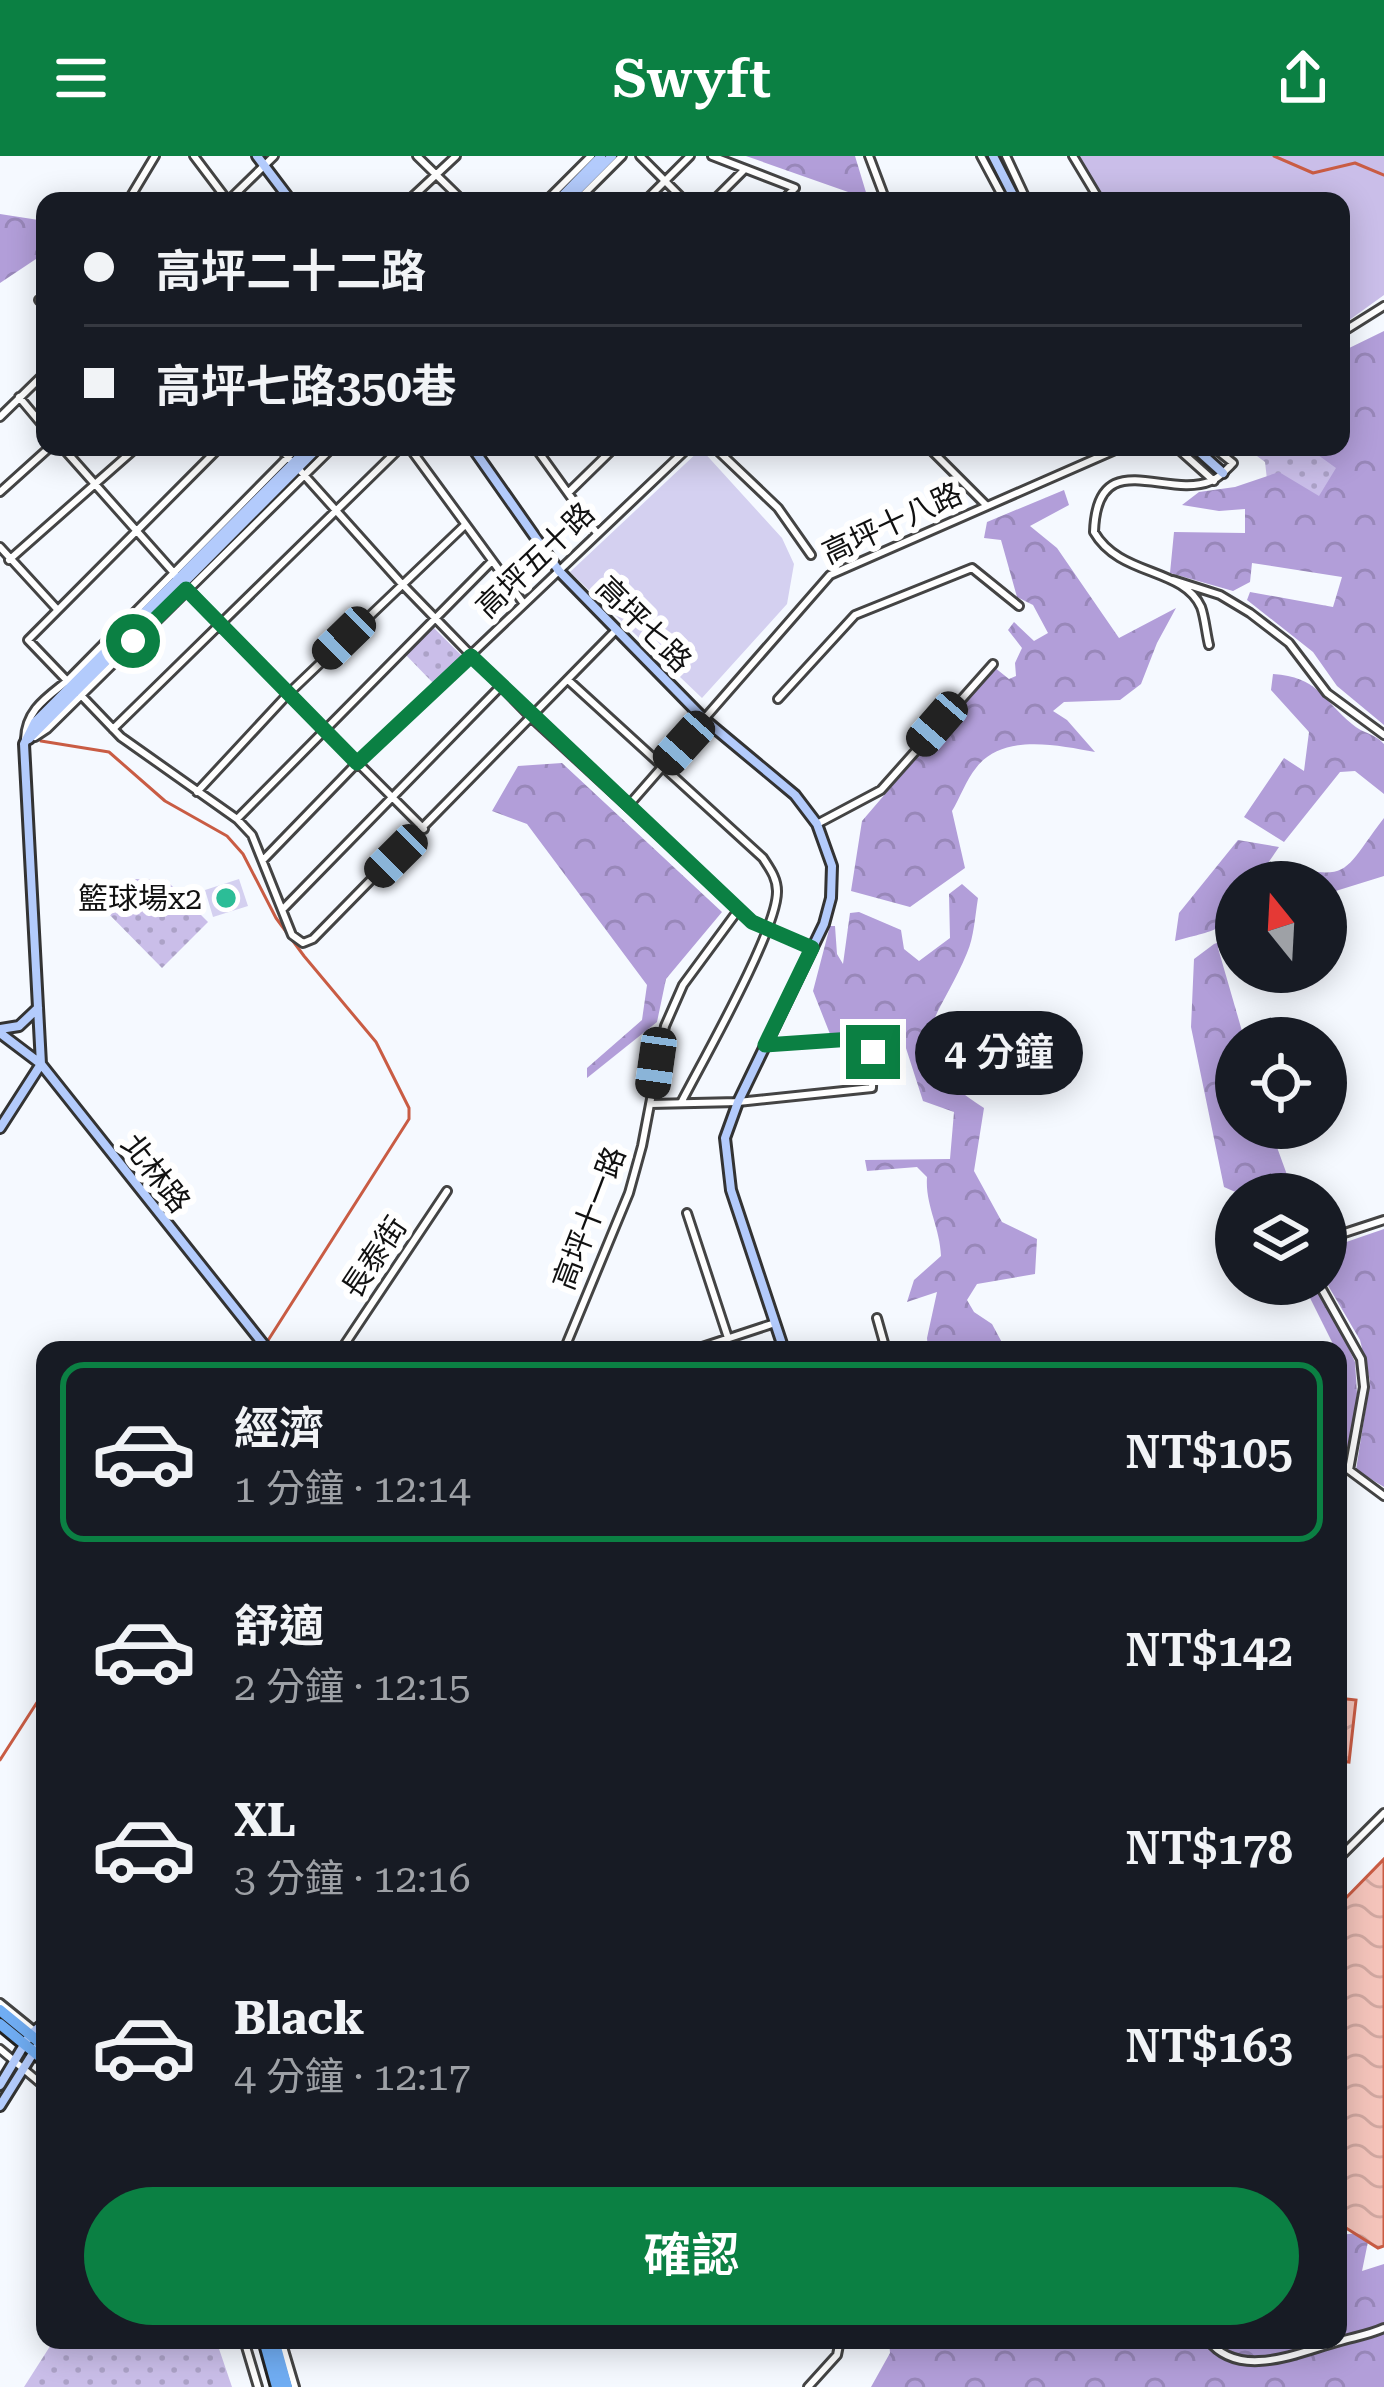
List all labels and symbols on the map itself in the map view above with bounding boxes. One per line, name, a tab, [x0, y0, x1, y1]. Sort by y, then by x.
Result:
street label: 高坪十八路	[817, 475, 967, 571]
street label: 高坪五十路	[469, 495, 601, 625]
street label: 高坪七路	[589, 569, 699, 679]
car	[306, 600, 382, 676]
route start	[106, 614, 160, 668]
car	[900, 685, 974, 763]
car	[647, 704, 721, 782]
car	[358, 818, 434, 894]
north arrow	[1215, 861, 1347, 993]
place label: 籃球場x2	[78, 881, 202, 916]
marker: 籃球場x2	[213, 885, 239, 911]
callout: 4 分鐘	[915, 1010, 1083, 1094]
car	[633, 1025, 679, 1101]
route end	[846, 1025, 900, 1079]
street label: 北林路	[115, 1127, 197, 1219]
street label: 高坪十一路	[546, 1142, 632, 1294]
street label: 長泰街	[334, 1210, 414, 1304]

